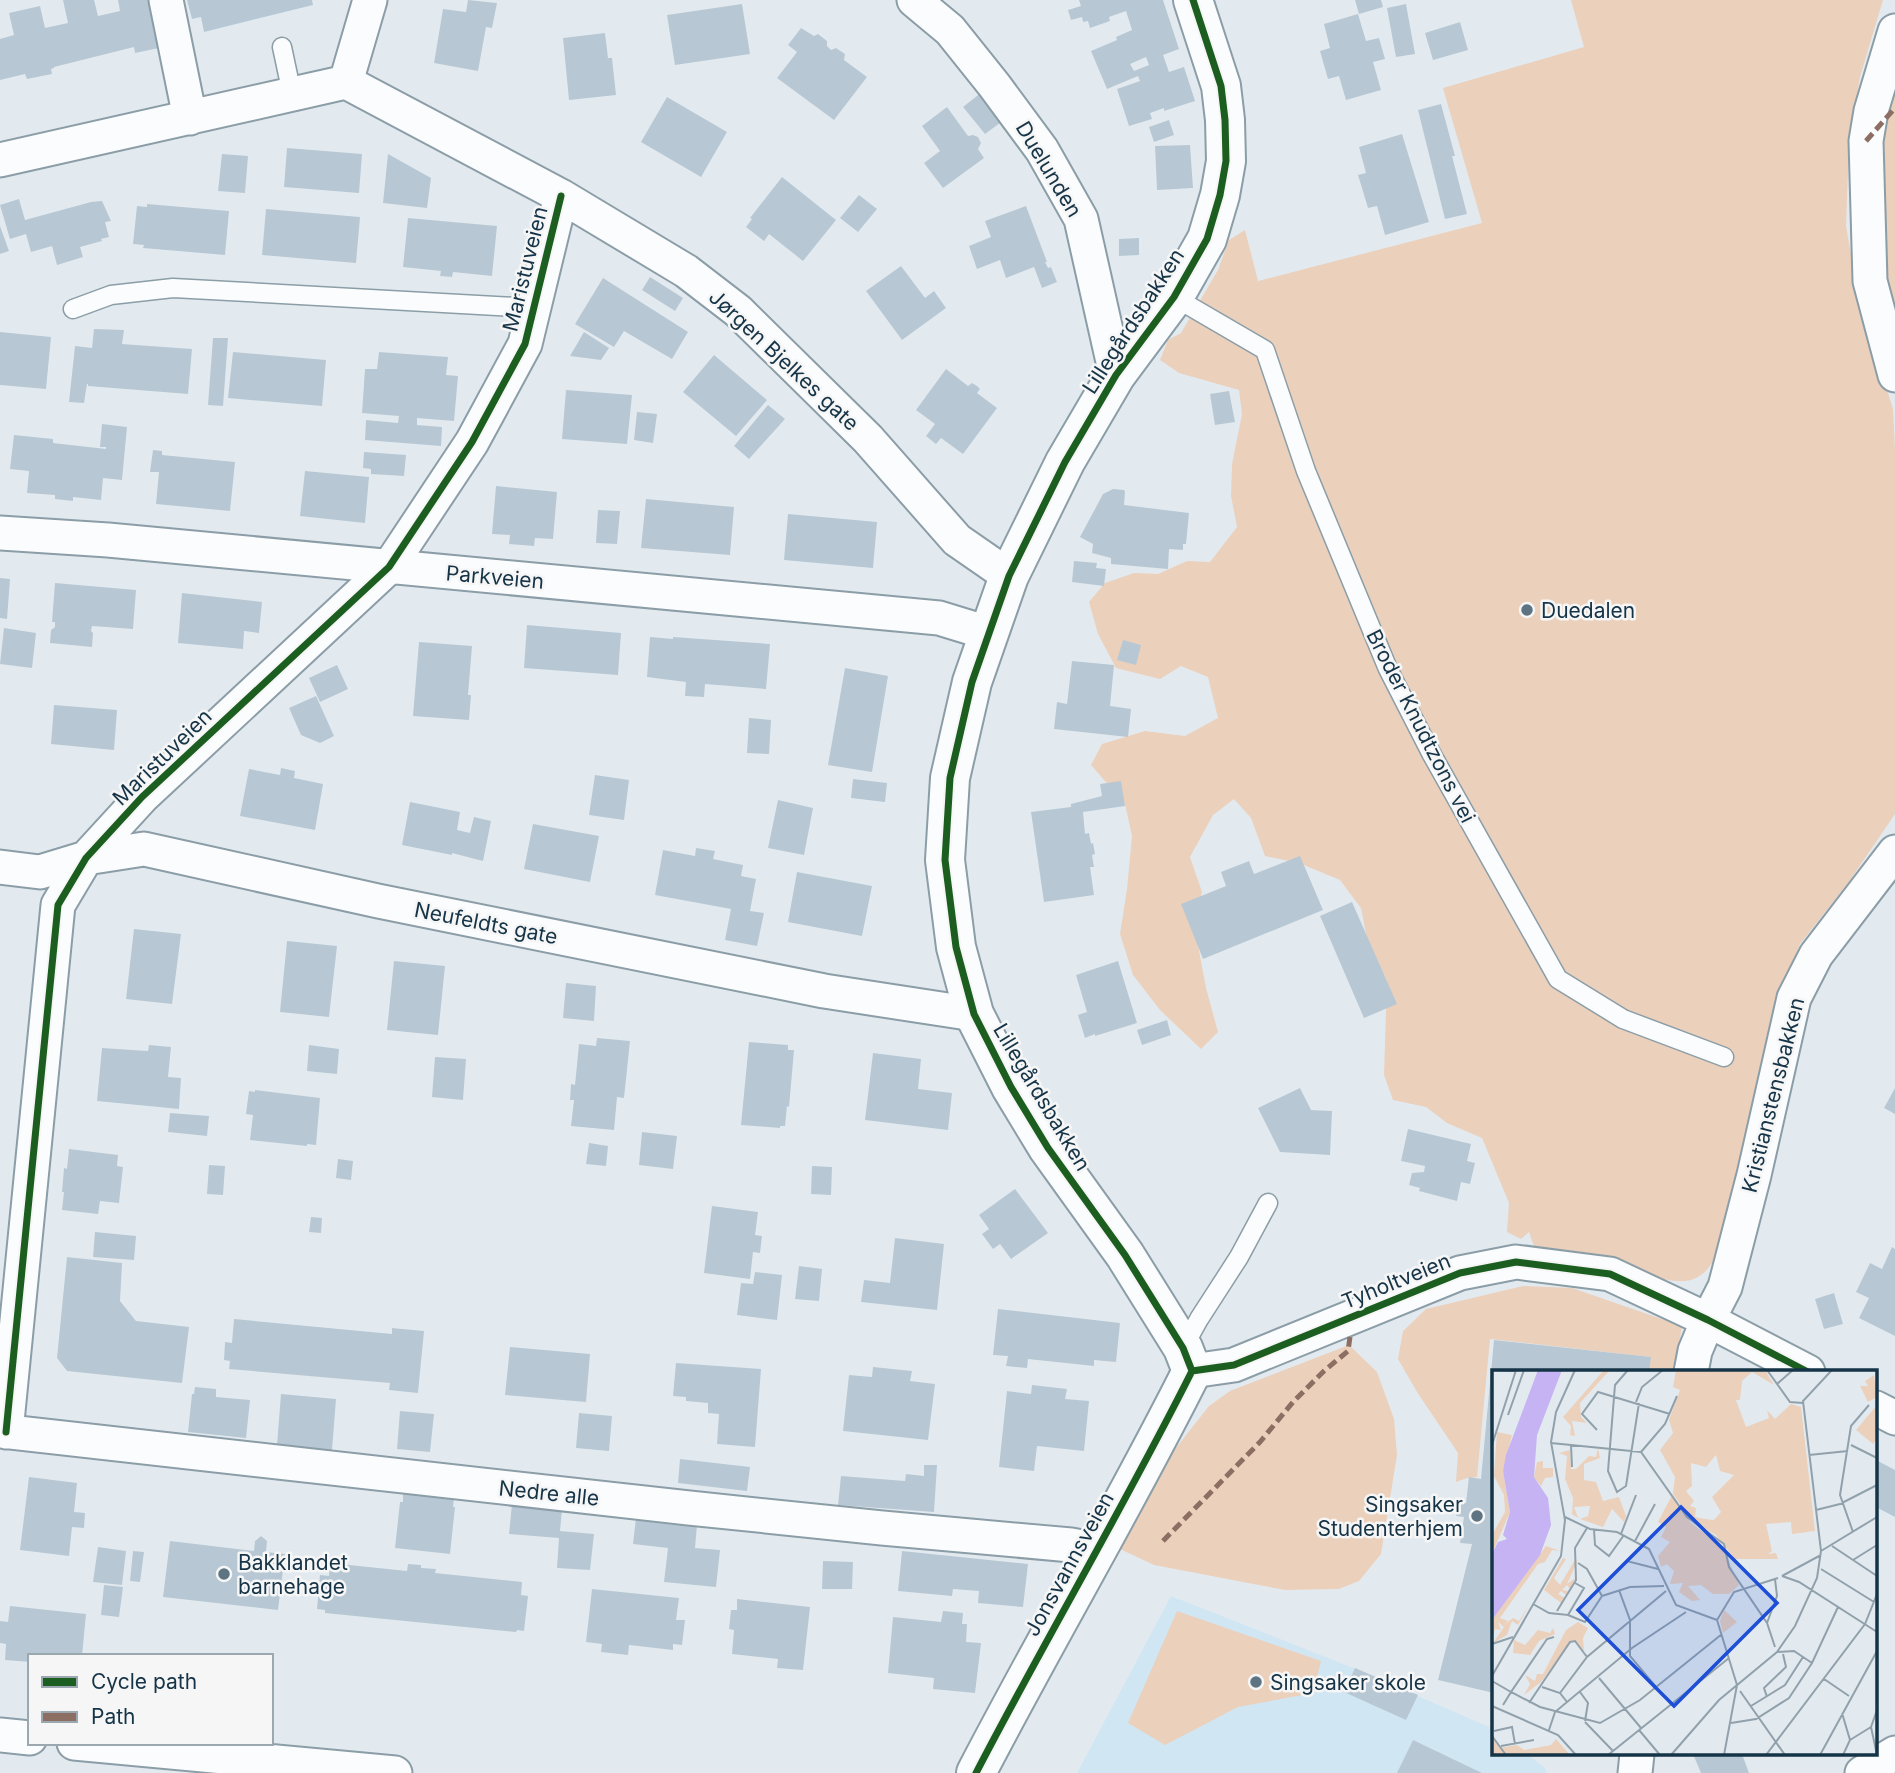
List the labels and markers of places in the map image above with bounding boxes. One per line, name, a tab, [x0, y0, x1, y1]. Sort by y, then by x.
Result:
place label: Duedalen	[1541, 598, 1635, 623]
marker: Duedalen	[1519, 602, 1535, 618]
place label: Singsaker Studenterhjem	[1317, 1492, 1463, 1541]
marker: Singsaker Studenterhjem	[1469, 1508, 1485, 1524]
place label: Bakklandet barnehage	[238, 1550, 348, 1599]
marker: Bakklandet barnehage	[216, 1566, 232, 1582]
place label: Singsaker skole	[1270, 1670, 1426, 1695]
marker: Singsaker skole	[1248, 1674, 1264, 1690]

